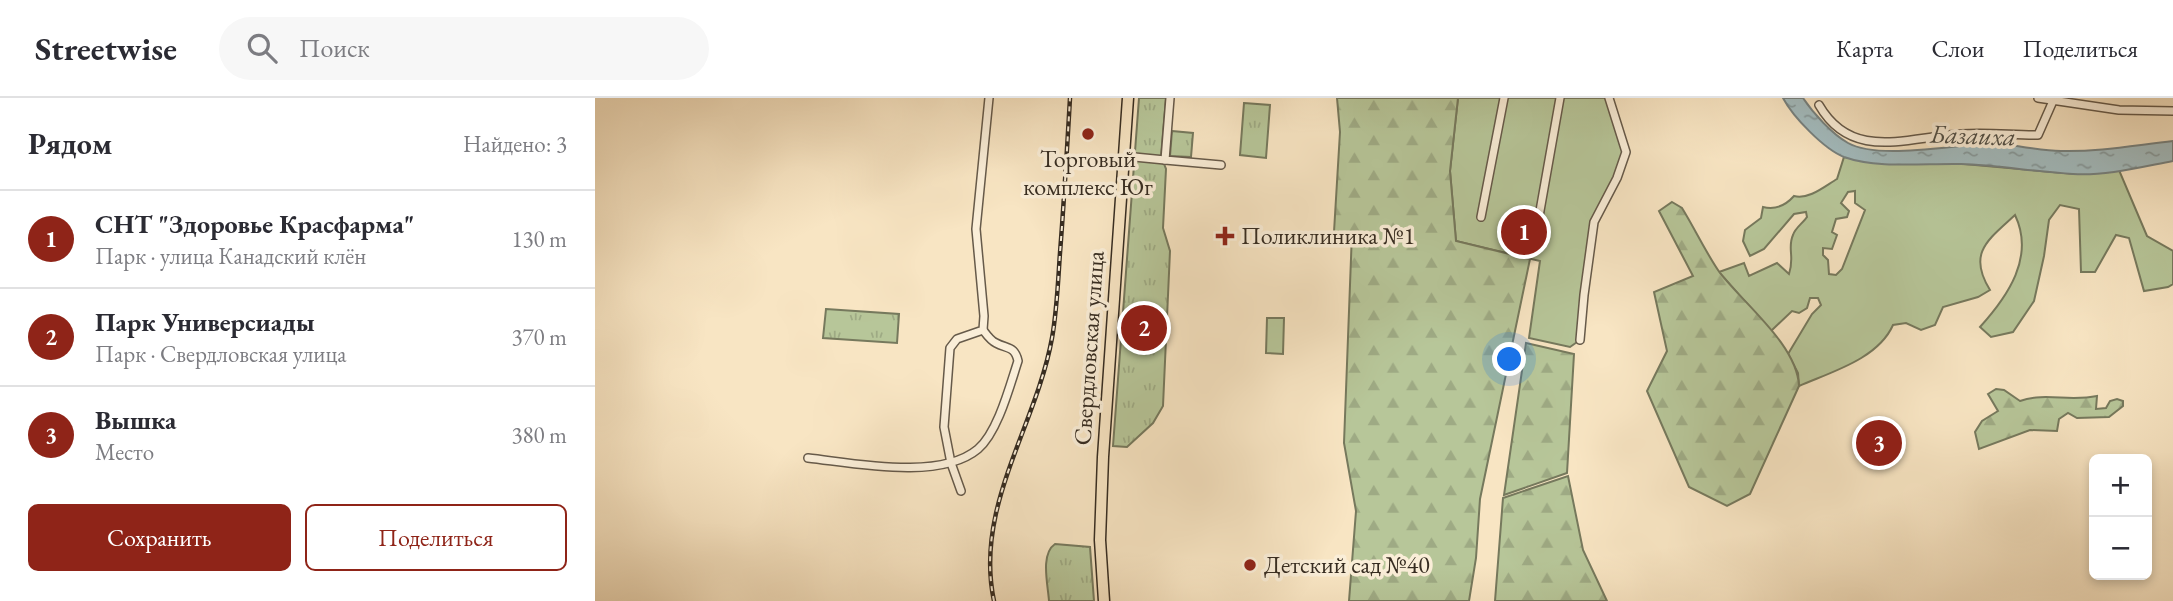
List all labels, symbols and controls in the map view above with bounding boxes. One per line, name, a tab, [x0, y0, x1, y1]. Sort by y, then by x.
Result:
search box	[219, 17, 709, 80]
text: Streetwise	[35, 27, 177, 70]
icon: search	[243, 29, 281, 67]
text: Поиск	[299, 31, 370, 65]
text: Карта	[1836, 33, 1893, 64]
text: Слои	[1931, 33, 1985, 64]
text: Поделиться	[2023, 33, 2138, 64]
water label: Базаиха	[1929, 116, 2016, 153]
text: Рядом	[28, 124, 112, 163]
marker: Торговый комплекс Юг	[1080, 126, 1096, 142]
text: Найдено: 3	[463, 129, 567, 159]
place label: Торговый комплекс Юг	[1023, 143, 1153, 202]
pin: 1	[1501, 206, 1547, 258]
text: СНТ "Здоровье Красфарма"	[95, 207, 414, 241]
place label: Поликлиника №1	[1241, 220, 1415, 251]
text: 1	[45, 224, 57, 254]
text: 130 m	[511, 224, 567, 254]
marker: Поликлиника №1	[1215, 226, 1235, 246]
text: Парк · улица Канадский клён	[95, 241, 366, 271]
street label: Свердловская улица	[1066, 249, 1111, 446]
pin: 2	[1121, 302, 1167, 354]
text: Парк Универсиады	[95, 305, 315, 339]
text: 2	[45, 322, 57, 352]
text: 370 m	[511, 322, 567, 352]
text: Парк · Свердловская улица	[95, 339, 346, 369]
your location	[1492, 342, 1526, 376]
text: Вышка	[95, 403, 176, 437]
pin: 3	[1856, 417, 1902, 469]
text: 3	[45, 420, 57, 450]
text: 380 m	[511, 420, 567, 450]
text: Место	[95, 437, 154, 467]
map controls	[2089, 454, 2152, 580]
button: +	[2089, 454, 2152, 517]
button: Сохранить	[28, 504, 291, 571]
button: Поделиться	[305, 504, 567, 571]
button: −	[2089, 517, 2152, 580]
place label: Детский сад №40	[1264, 549, 1430, 580]
marker: Детский сад №40	[1242, 557, 1258, 573]

